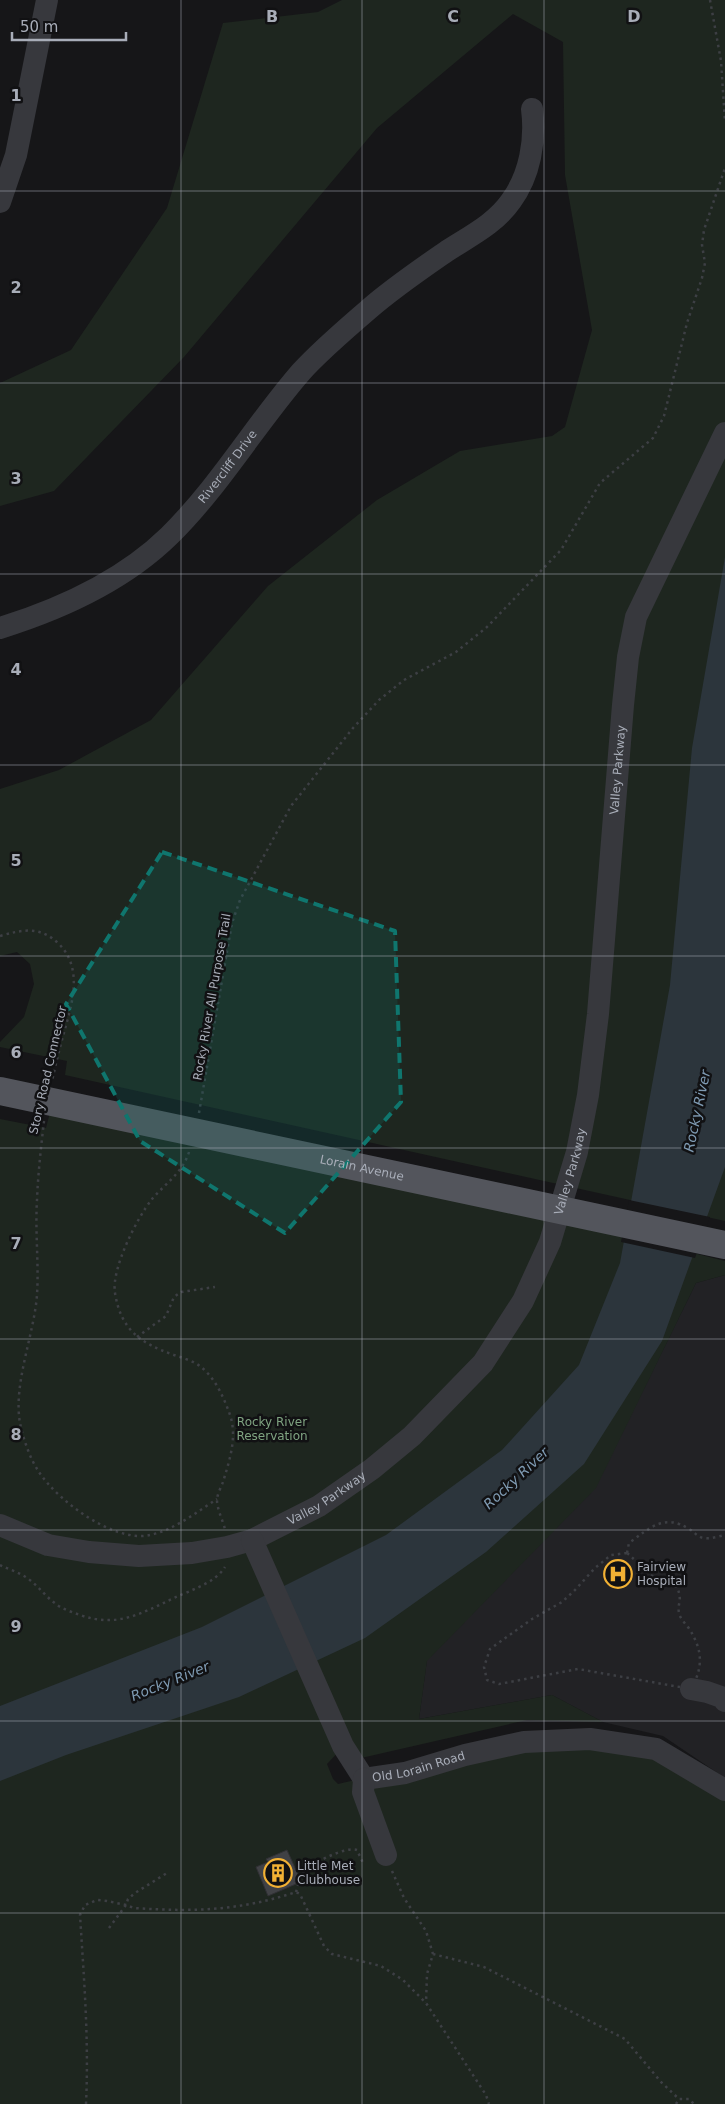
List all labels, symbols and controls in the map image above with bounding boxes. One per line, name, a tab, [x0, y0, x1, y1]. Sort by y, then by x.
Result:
text: B	[266, 7, 278, 26]
text: C	[447, 7, 459, 26]
text: D	[627, 7, 641, 26]
scale bar	[12, 10, 126, 42]
text: 50 m	[20, 18, 58, 36]
text: 1	[10, 86, 22, 105]
text: 2	[10, 278, 22, 297]
street label: Rivercliff Drive	[195, 427, 260, 506]
text: 3	[10, 469, 22, 488]
text: 4	[10, 660, 22, 679]
street label: Valley Parkway	[607, 724, 628, 815]
text: 5	[10, 851, 22, 870]
street label: Rocky River All Purpose Trail	[190, 912, 234, 1082]
street label: Story Road Connector	[26, 1004, 70, 1136]
text: 6	[10, 1043, 22, 1062]
water label: Rocky River	[681, 1067, 714, 1153]
street label: Valley Parkway	[552, 1127, 589, 1217]
street label: Lorain Avenue	[319, 1152, 405, 1184]
text: 7	[10, 1234, 22, 1253]
park label: Rocky River Reservation	[236, 1415, 308, 1443]
text: 8	[10, 1425, 22, 1444]
water label: Rocky River	[480, 1443, 553, 1512]
street label: Valley Parkway	[285, 1468, 369, 1528]
hospital icon: Fairview Hospital	[603, 1559, 633, 1589]
place label: Fairview Hospital	[637, 1560, 686, 1588]
text: 9	[10, 1617, 22, 1636]
water label: Rocky River	[128, 1658, 213, 1704]
street label: Old Lorain Road	[371, 1748, 467, 1785]
building icon: Little Met Clubhouse	[263, 1858, 293, 1888]
place label: Little Met Clubhouse	[297, 1859, 360, 1887]

